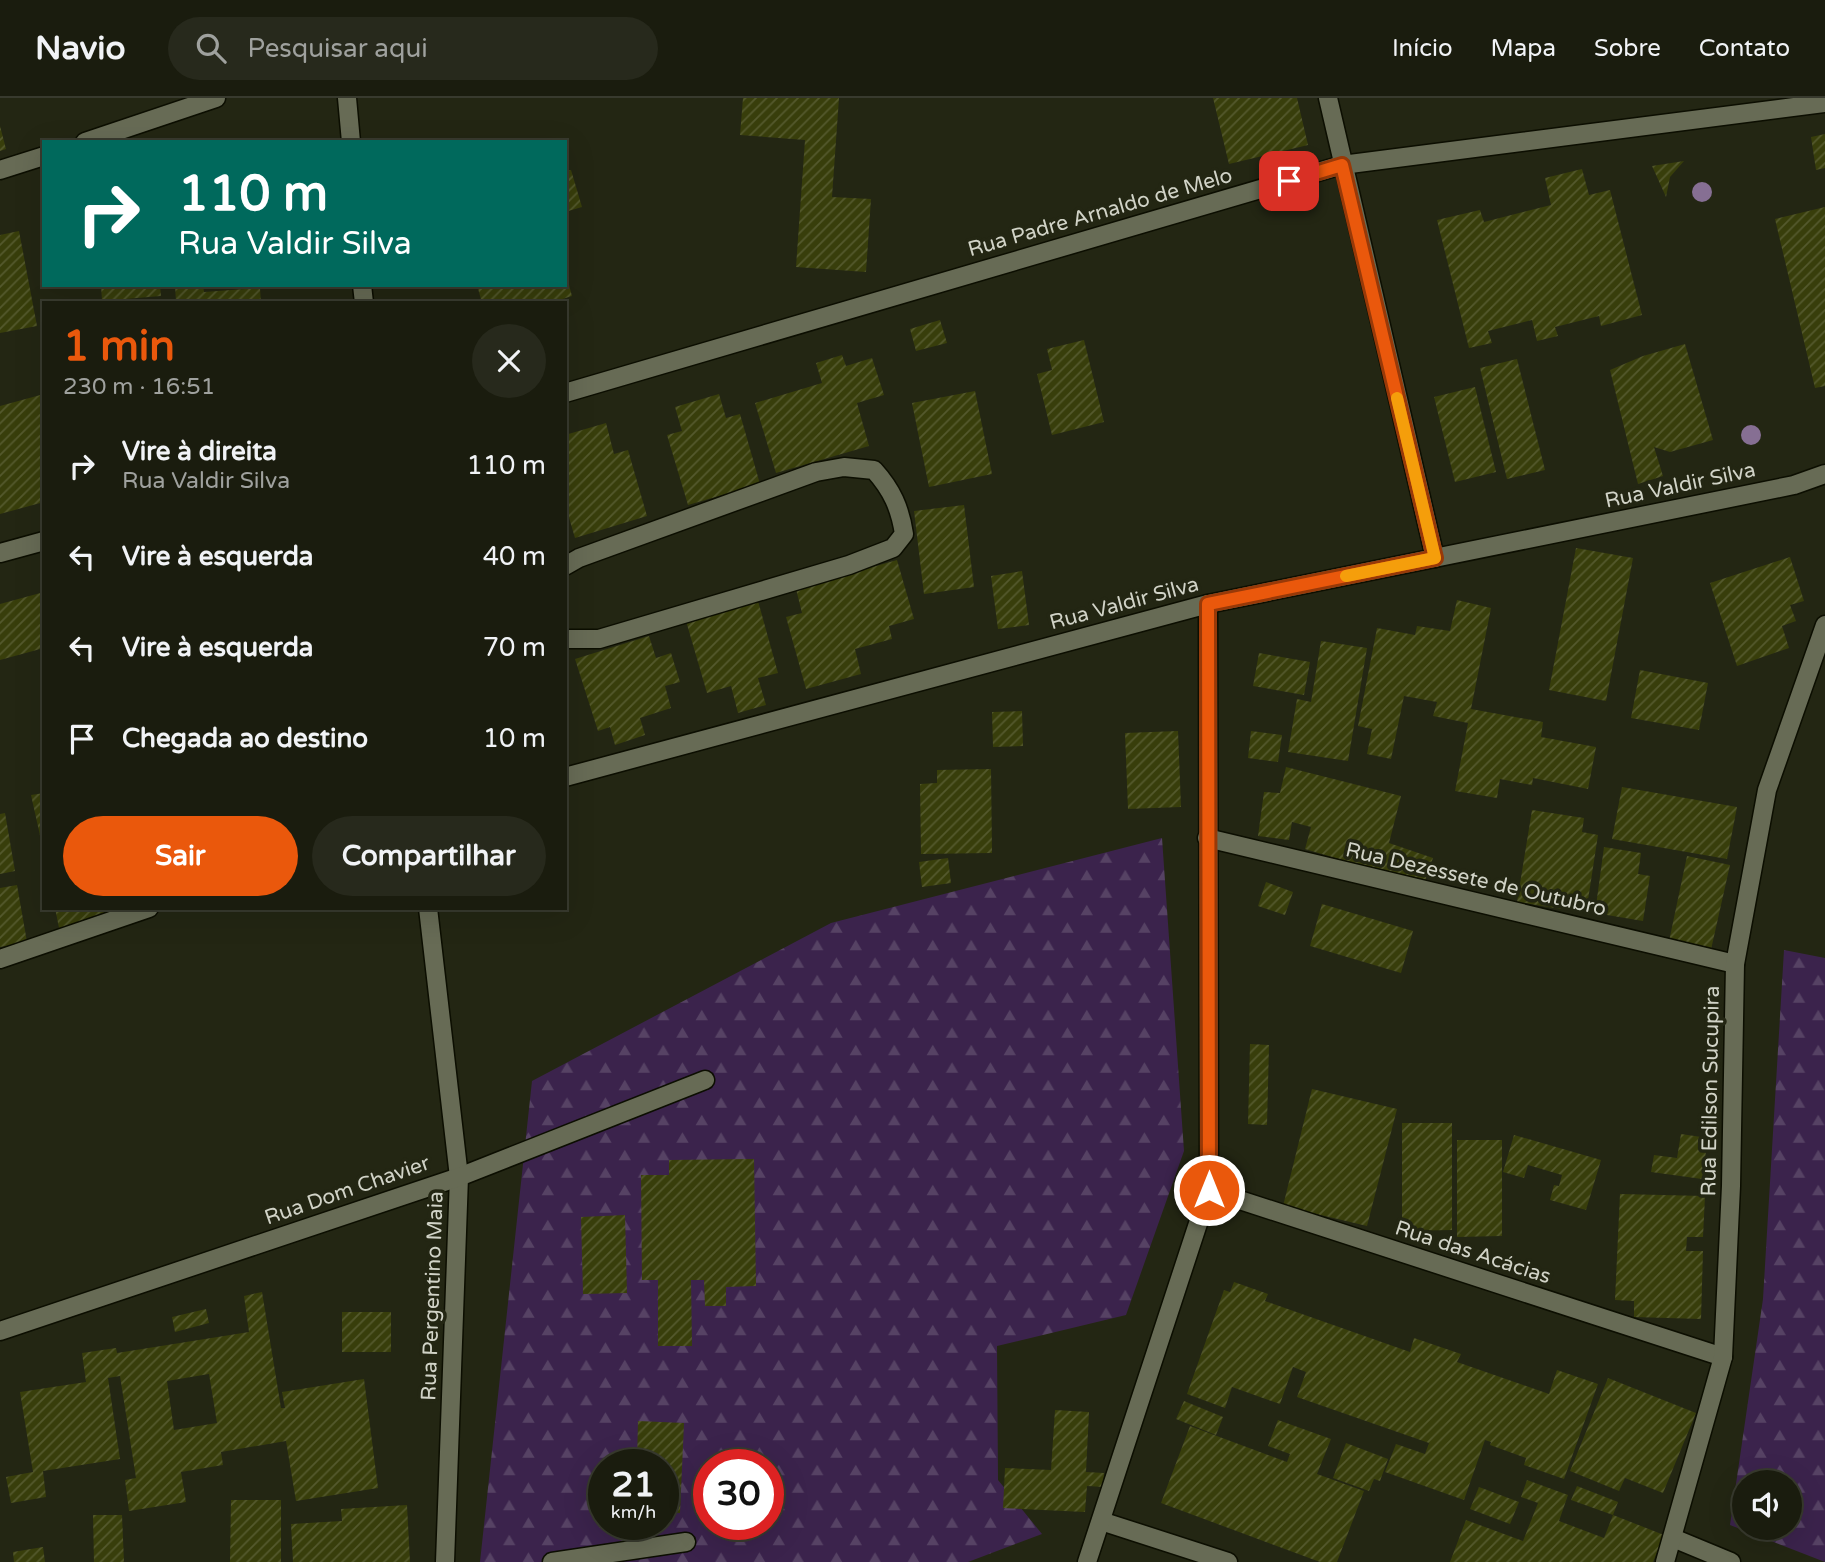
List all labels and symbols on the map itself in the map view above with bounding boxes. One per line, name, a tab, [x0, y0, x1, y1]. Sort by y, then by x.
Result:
pin	[1259, 151, 1319, 211]
street label: Rua Padre Arnaldo de Melo	[965, 163, 1235, 262]
street label: Rua Valdir Silva	[1602, 457, 1758, 514]
street label: Rua Valdir Silva	[1047, 572, 1201, 635]
street label: Rua Dezessete de Outubro	[1343, 837, 1609, 922]
street label: Rua Edilson Sucupira	[1696, 985, 1725, 1197]
street label: Rua Dom Chavier	[261, 1150, 433, 1230]
position arrow	[1172, 1153, 1246, 1227]
street label: Rua Pergentino Maia	[416, 1191, 449, 1401]
street label: Rua das Acácias	[1392, 1216, 1554, 1289]
speed limit sign: 30	[693, 1449, 784, 1540]

